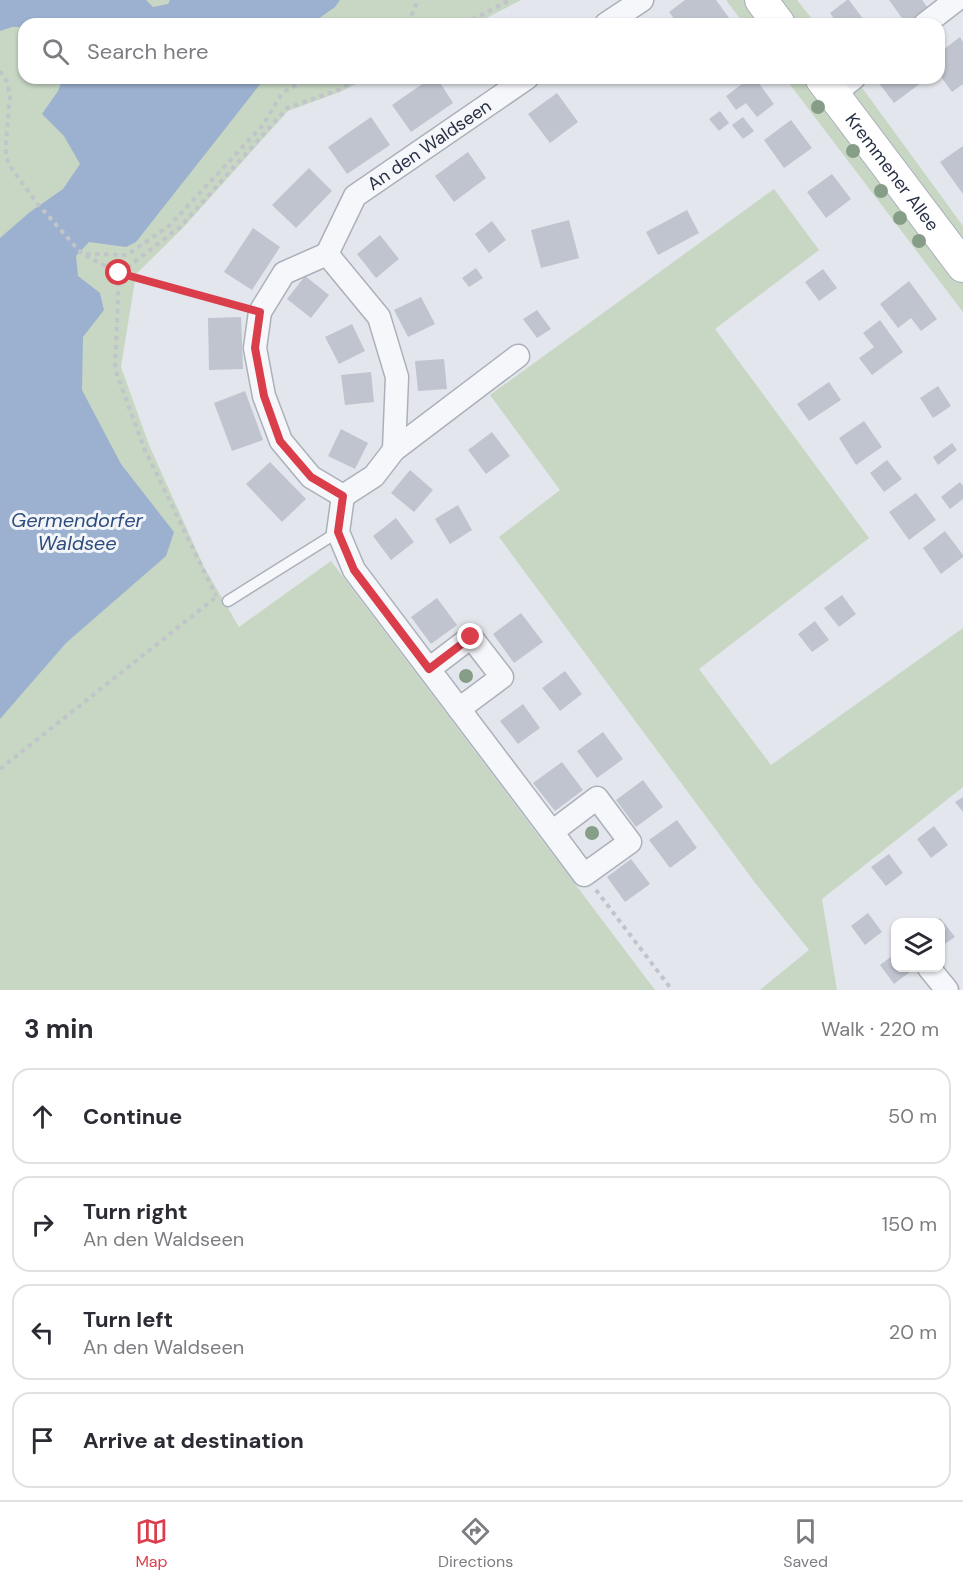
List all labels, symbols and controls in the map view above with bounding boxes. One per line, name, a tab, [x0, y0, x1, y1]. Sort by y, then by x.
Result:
search box	[18, 18, 945, 84]
icon: search	[39, 35, 72, 68]
text: Search here	[87, 37, 208, 66]
street label: An den Waldseen	[363, 94, 496, 196]
street label: Kremmener Allee	[840, 108, 944, 236]
route start	[105, 259, 131, 285]
water label: Germendorfer Waldsee	[11, 507, 144, 556]
route end	[457, 623, 483, 649]
map controls	[891, 918, 945, 972]
button: layers	[891, 918, 945, 972]
text: 3 min	[24, 1012, 93, 1046]
text: Walk · 220 m	[821, 1016, 939, 1042]
icon: ahead	[26, 1100, 59, 1133]
text: Continue	[83, 1102, 182, 1131]
text: 50 m	[888, 1103, 937, 1129]
text: Turn right	[83, 1197, 188, 1226]
icon: right	[26, 1208, 59, 1241]
text: 150 m	[882, 1211, 937, 1237]
text: An den Waldseen	[83, 1226, 244, 1252]
text: Turn left	[83, 1305, 173, 1334]
icon: left	[26, 1316, 59, 1349]
text: 20 m	[889, 1319, 937, 1345]
text: An den Waldseen	[83, 1334, 244, 1360]
icon: arrive	[26, 1424, 59, 1457]
text: Arrive at destination	[83, 1426, 304, 1455]
tab: Map	[135, 1515, 168, 1572]
tab: Directions	[438, 1515, 513, 1572]
tab: Saved	[783, 1515, 828, 1572]

